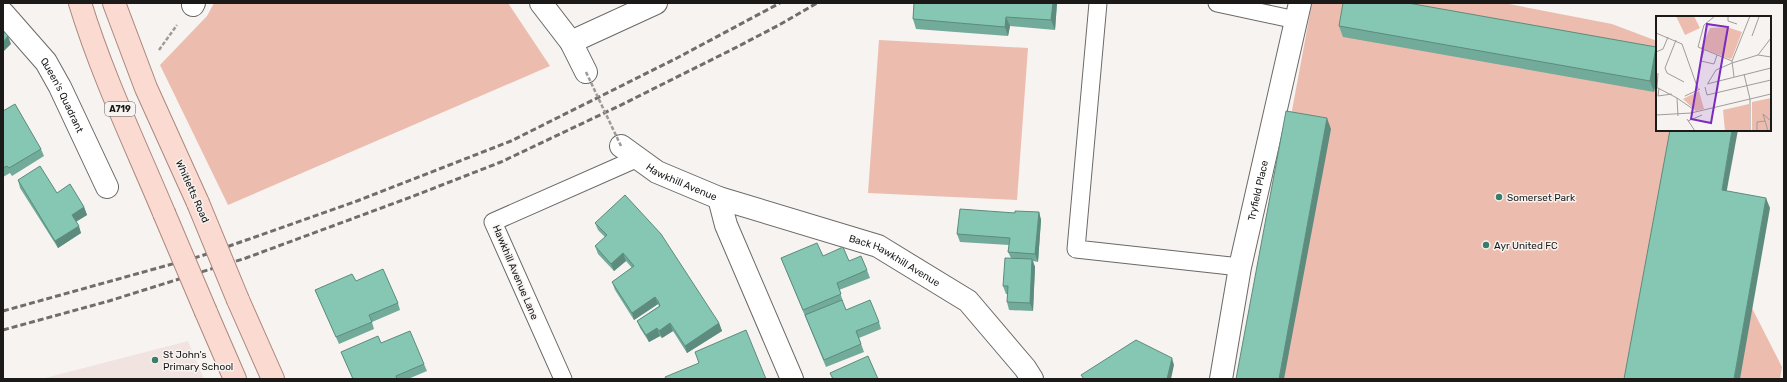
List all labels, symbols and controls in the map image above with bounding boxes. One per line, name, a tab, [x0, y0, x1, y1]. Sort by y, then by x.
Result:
inset map	[1656, 16, 1771, 131]
street label: Queen's Quadrant	[38, 55, 86, 135]
road number: A719	[105, 102, 135, 116]
street label: Whitletts Road	[173, 158, 211, 225]
street label: Tryfield Place	[1246, 159, 1271, 222]
street label: Hawkhill Avenue	[643, 161, 719, 204]
marker: Somerset Park	[1494, 192, 1504, 202]
place label: Somerset Park	[1507, 192, 1576, 204]
street label: Hawkhill Avenue Lane	[490, 223, 541, 322]
street label: Back Hawkhill Avenue	[847, 233, 942, 290]
marker: Ayr United FC	[1481, 240, 1491, 250]
place label: Ayr United FC	[1494, 240, 1558, 252]
place label: St John's Primary School	[163, 349, 233, 373]
marker: St John's Primary School	[150, 355, 160, 365]

